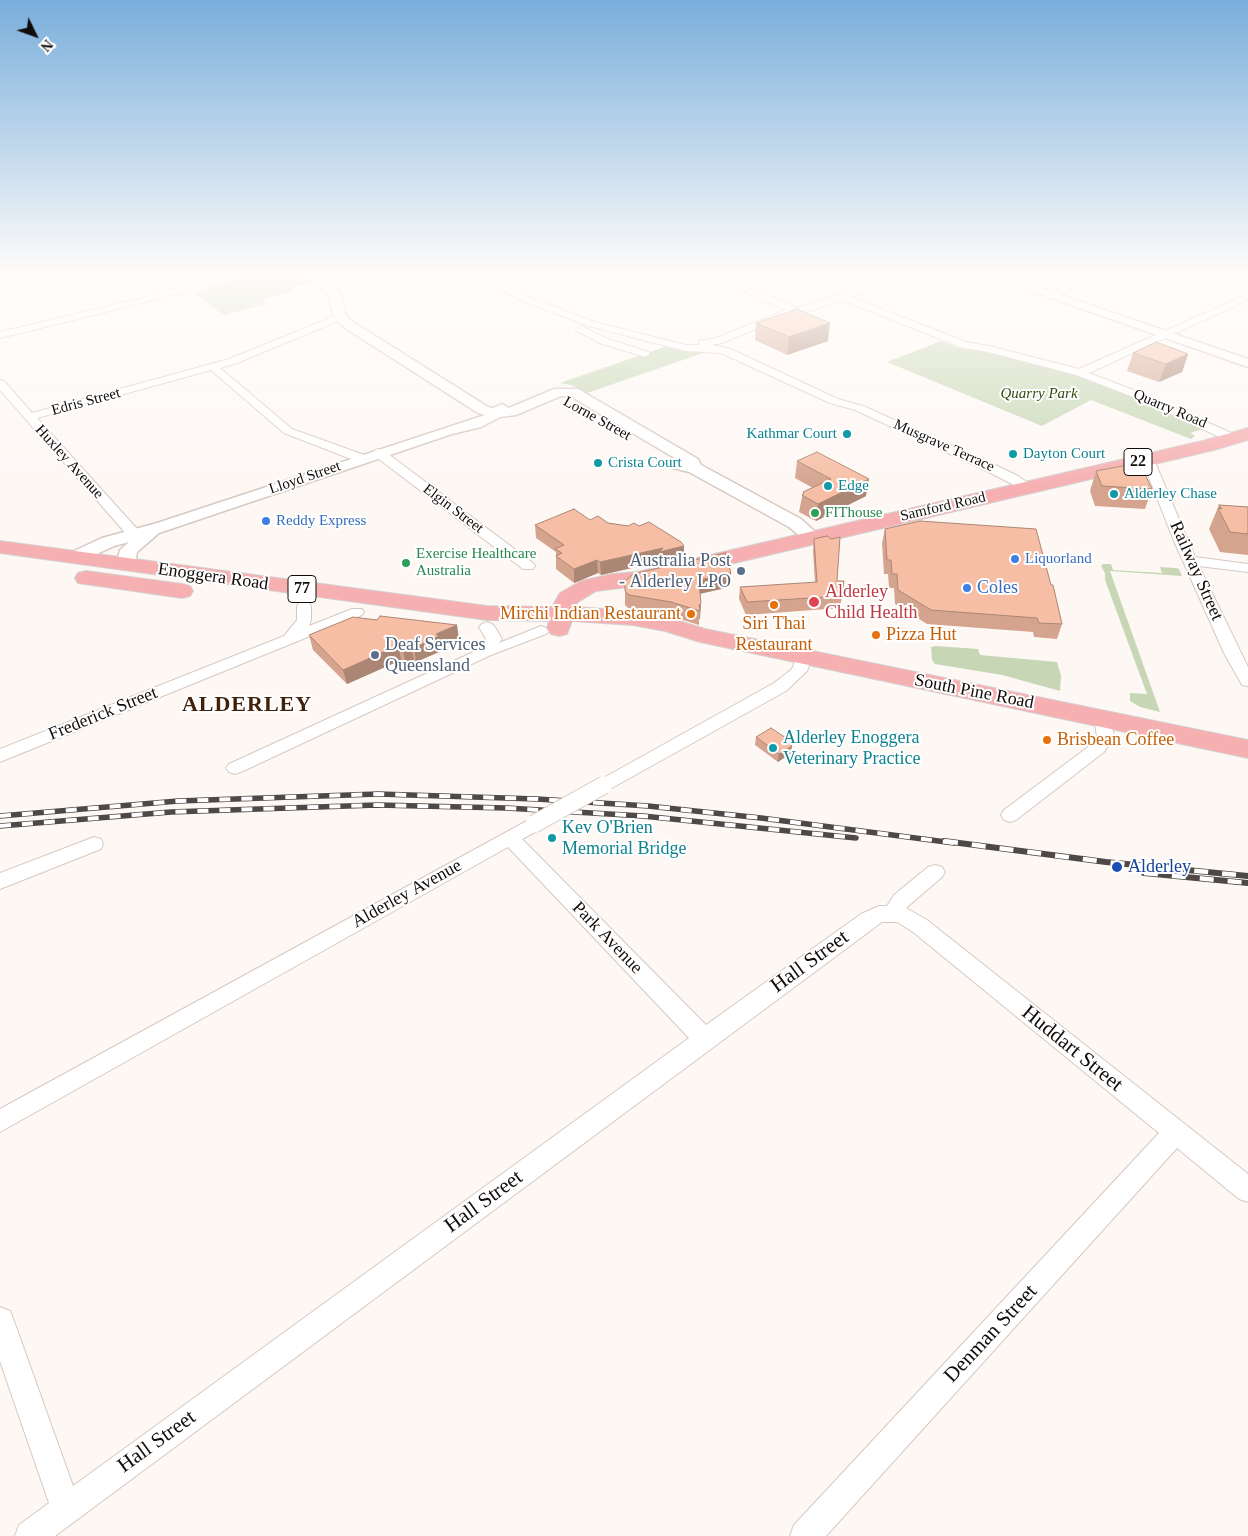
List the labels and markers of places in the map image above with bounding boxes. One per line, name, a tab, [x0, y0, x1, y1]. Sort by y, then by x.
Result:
place label: Kathmar Court	[747, 425, 837, 443]
marker: Kathmar Court	[841, 428, 853, 440]
place label: Dayton Court	[1023, 445, 1105, 463]
marker: Dayton Court	[1007, 448, 1019, 460]
place label: Crista Court	[608, 454, 682, 472]
marker: Crista Court	[592, 457, 604, 469]
place label: Edge	[838, 477, 869, 495]
marker: Edge	[822, 480, 834, 492]
place label: Alderley Chase	[1124, 485, 1217, 503]
marker: Alderley Chase	[1108, 488, 1120, 500]
place label: FIThouse	[825, 504, 882, 522]
marker: FIThouse	[809, 507, 821, 519]
place label: Reddy Express	[276, 512, 366, 530]
marker: Reddy Express	[260, 515, 272, 527]
place label: Exercise Healthcare Australia	[416, 545, 536, 580]
place label: Australia Post - Alderley LPO	[619, 550, 731, 592]
place label: Liquorland	[1025, 550, 1092, 568]
marker: Liquorland	[1009, 553, 1021, 565]
marker: Exercise Healthcare Australia	[400, 557, 412, 569]
marker: Australia Post - Alderley LPO	[735, 565, 747, 577]
place label: Coles	[977, 577, 1018, 599]
place label: Alderley Child Health	[825, 581, 917, 624]
marker: Coles	[961, 582, 973, 594]
marker: Alderley Child Health	[807, 595, 821, 609]
marker: Siri Thai Restaurant	[768, 599, 780, 611]
place label: Mirchi Indian Restaurant	[500, 603, 681, 625]
marker: Mirchi Indian Restaurant	[685, 608, 697, 620]
place label: Siri Thai Restaurant	[736, 613, 812, 656]
place label: Pizza Hut	[886, 624, 956, 646]
marker: Pizza Hut	[870, 629, 882, 641]
place label: Deaf Services Queensland	[385, 634, 485, 676]
marker: Deaf Services Queensland	[369, 649, 381, 661]
place label: Alderley Enoggera Veterinary Practice	[783, 727, 920, 770]
place label: Brisbean Coffee	[1057, 729, 1174, 751]
marker: Brisbean Coffee	[1041, 734, 1053, 746]
marker: Alderley Enoggera Veterinary Practice	[767, 742, 779, 754]
place label: Kev O'Brien Memorial Bridge	[562, 817, 686, 860]
marker: Kev O'Brien Memorial Bridge	[546, 832, 558, 844]
place label: Alderley	[1128, 856, 1191, 878]
marker: Alderley	[1110, 860, 1124, 874]

